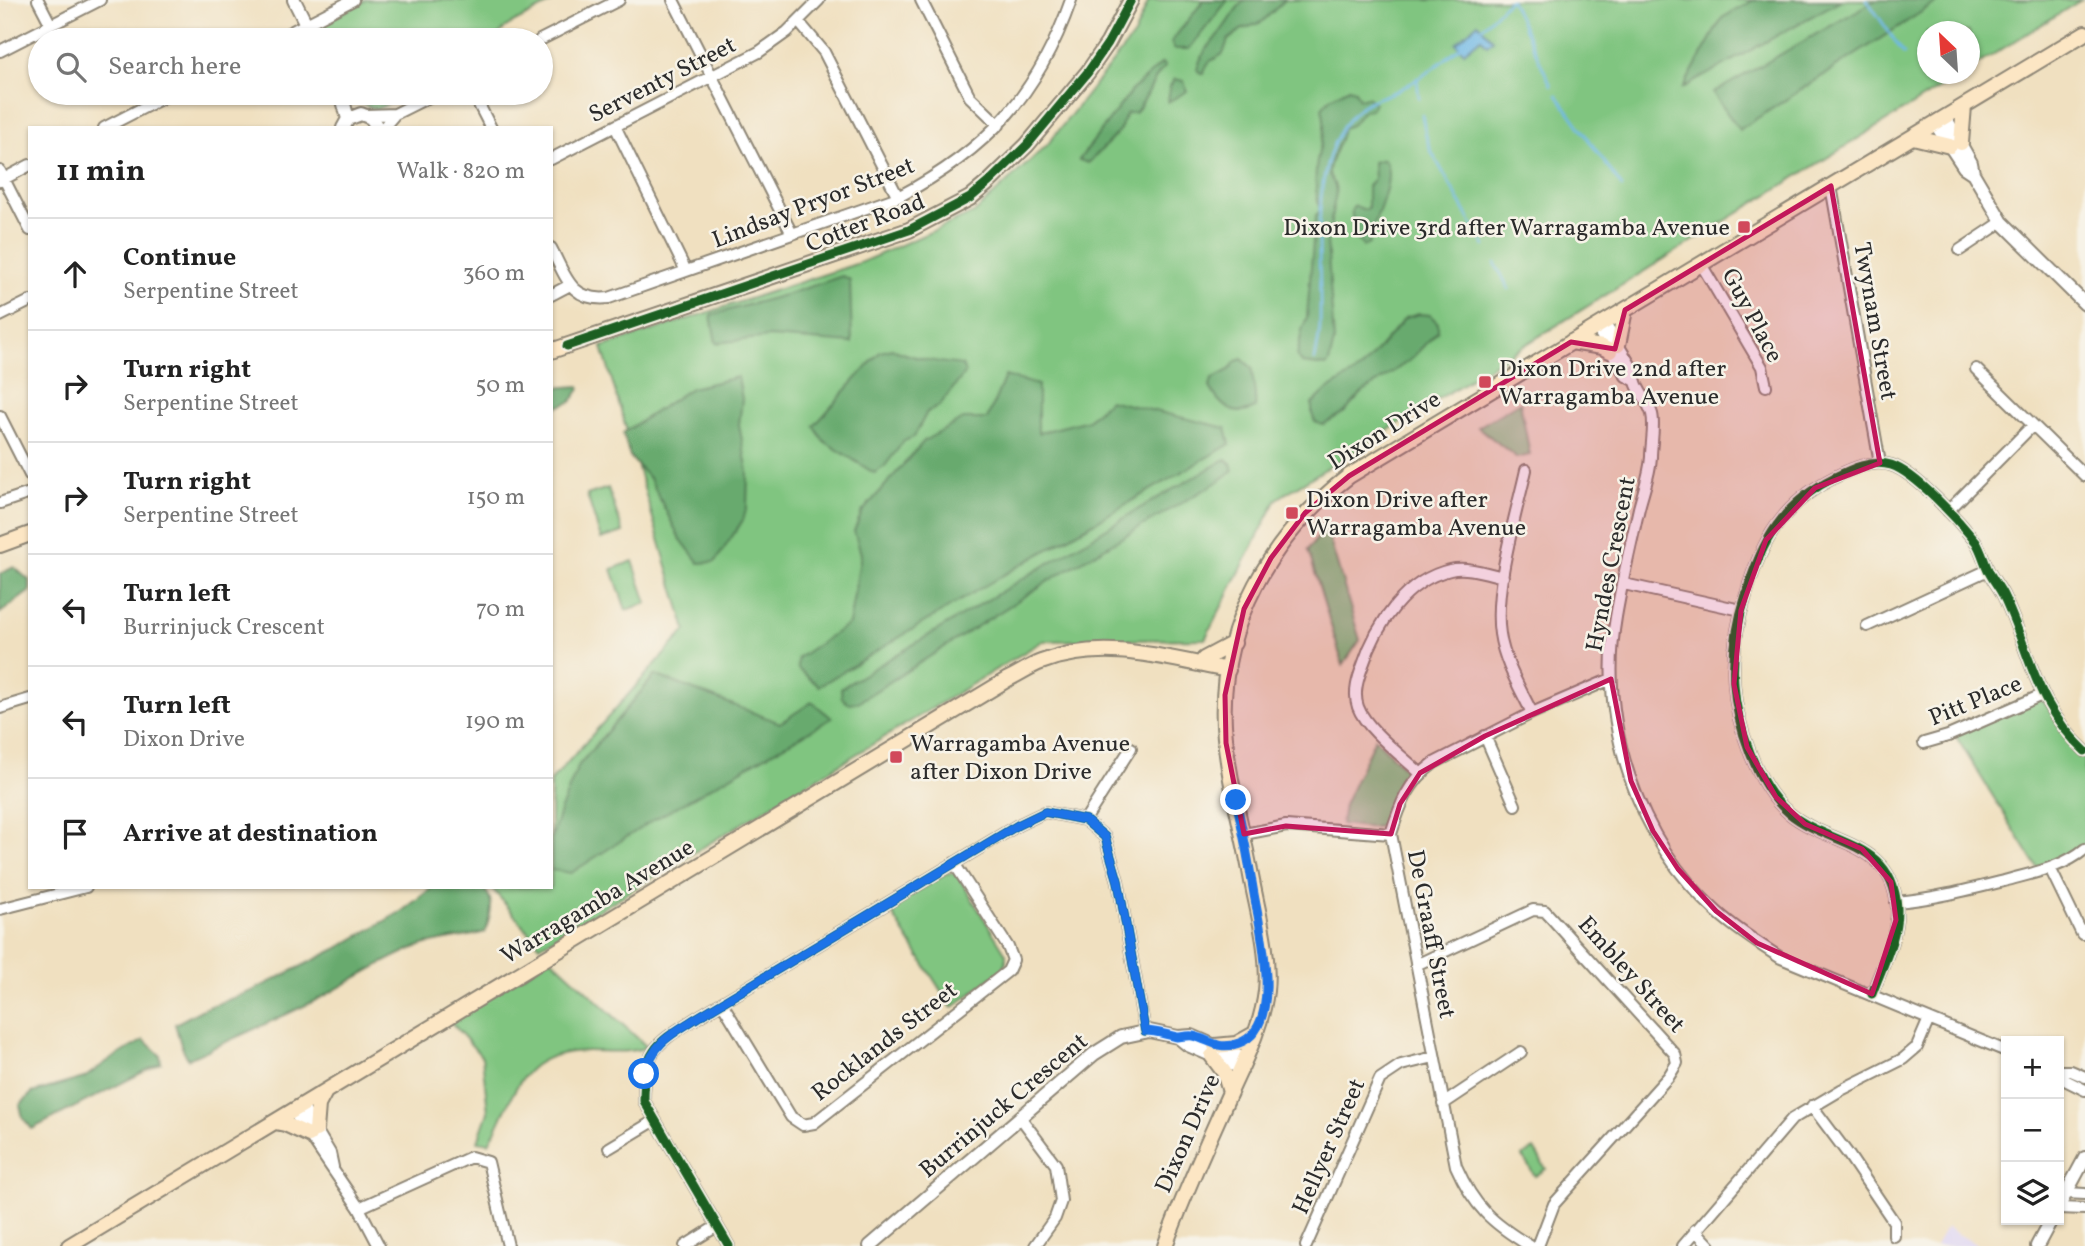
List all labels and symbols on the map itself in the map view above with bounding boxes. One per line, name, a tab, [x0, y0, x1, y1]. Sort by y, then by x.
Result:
north arrow	[1917, 21, 1980, 84]
street label: Serventy Street	[583, 29, 742, 133]
street label: Lindsay Pryor Street	[708, 150, 920, 258]
street label: Cotter Road	[801, 186, 930, 262]
place label: Dixon Drive 3rd after Warragamba Avenue	[1283, 212, 1730, 246]
marker: Dixon Drive 3rd after Warragamba Avenue	[1736, 219, 1752, 235]
street label: Twynam Street	[1843, 240, 1905, 403]
street label: Guy Place	[1712, 263, 1790, 369]
place label: Dixon Drive 2nd after Warragamba Avenue	[1499, 353, 1726, 415]
marker: Dixon Drive 2nd after Warragamba Avenue	[1477, 374, 1493, 390]
street label: Dixon Drive	[1322, 384, 1448, 480]
street label: Hyndes Crescent	[1578, 474, 1646, 655]
place label: Dixon Drive after Warragamba Avenue	[1306, 484, 1526, 546]
marker: Dixon Drive after Warragamba Avenue	[1284, 505, 1300, 521]
street label: Pitt Place	[1924, 668, 2027, 736]
place label: Warragamba Avenue after Dixon Drive	[910, 728, 1130, 790]
marker: Warragamba Avenue after Dixon Drive	[888, 749, 904, 765]
route end	[1220, 784, 1251, 815]
street label: Warragamba Avenue	[495, 831, 701, 974]
street label: De Graaff Street	[1397, 847, 1463, 1022]
street label: Embley Street	[1569, 909, 1692, 1041]
street label: Rocklands Street	[805, 975, 965, 1110]
street label: Burrinjuck Crescent	[913, 1026, 1096, 1187]
route start	[628, 1058, 659, 1089]
street label: Dixon Drive	[1147, 1069, 1230, 1199]
street label: Hellyer Street	[1285, 1073, 1375, 1220]

